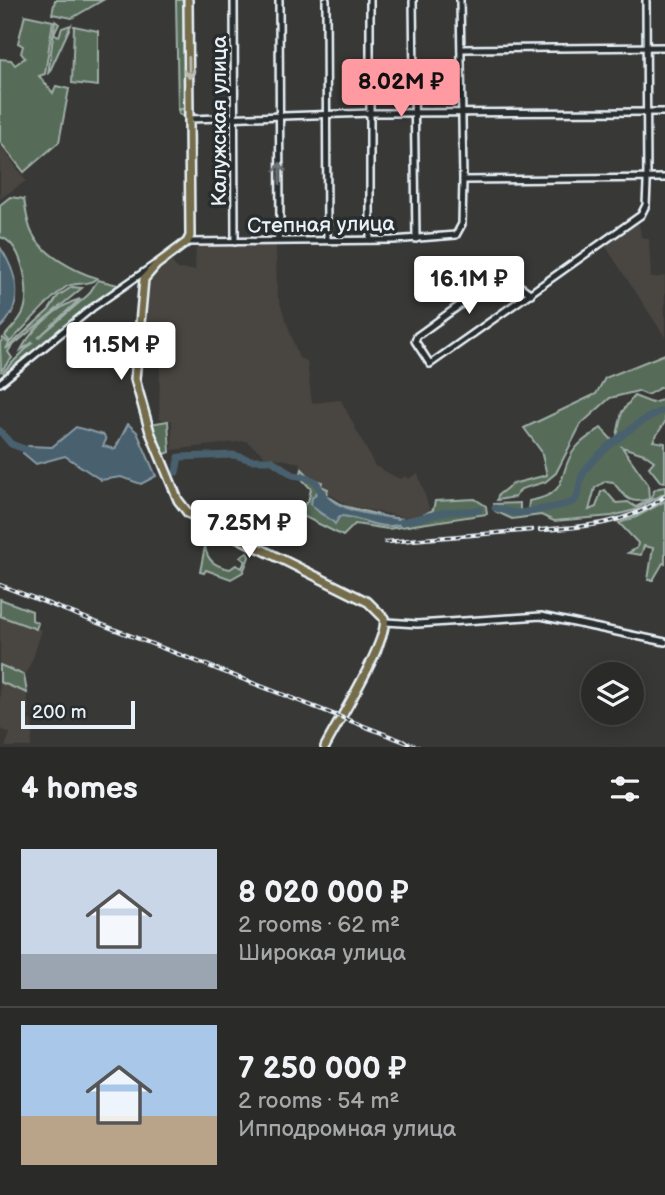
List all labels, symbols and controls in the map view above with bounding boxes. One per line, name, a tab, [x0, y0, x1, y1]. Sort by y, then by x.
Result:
street label: Калужская улица	[207, 35, 232, 206]
one-way arrow	[182, 56, 196, 79]
pin: 8.02M ₽	[336, 60, 466, 119]
text: 8.02M ₽	[358, 68, 444, 96]
one-way arrow	[273, 162, 287, 185]
street label: Степная улица	[247, 211, 396, 239]
pin: 16.1M ₽	[404, 256, 534, 316]
text: 16.1M ₽	[430, 265, 508, 293]
pin: 11.5M ₽	[56, 322, 186, 382]
text: 11.5M ₽	[82, 331, 160, 359]
pin: 7.25M ₽	[184, 500, 314, 560]
text: 7.25M ₽	[207, 509, 291, 537]
map controls	[581, 662, 644, 725]
button: layers	[581, 662, 644, 725]
scale bar	[21, 698, 135, 730]
text: 200 m	[32, 701, 86, 724]
icon: filters	[606, 770, 644, 808]
text: 4 homes	[21, 771, 138, 807]
text: 8 020 000 ₽	[238, 875, 409, 911]
icon: home	[77, 877, 161, 961]
text: 2 rooms · 62 m²	[238, 911, 400, 939]
text: Широкая улица	[238, 939, 406, 967]
text: 7 250 000 ₽	[238, 1051, 406, 1087]
icon: home	[77, 1053, 161, 1137]
text: 2 rooms · 54 m²	[238, 1087, 400, 1115]
text: Ипподромная улица	[238, 1115, 456, 1143]

